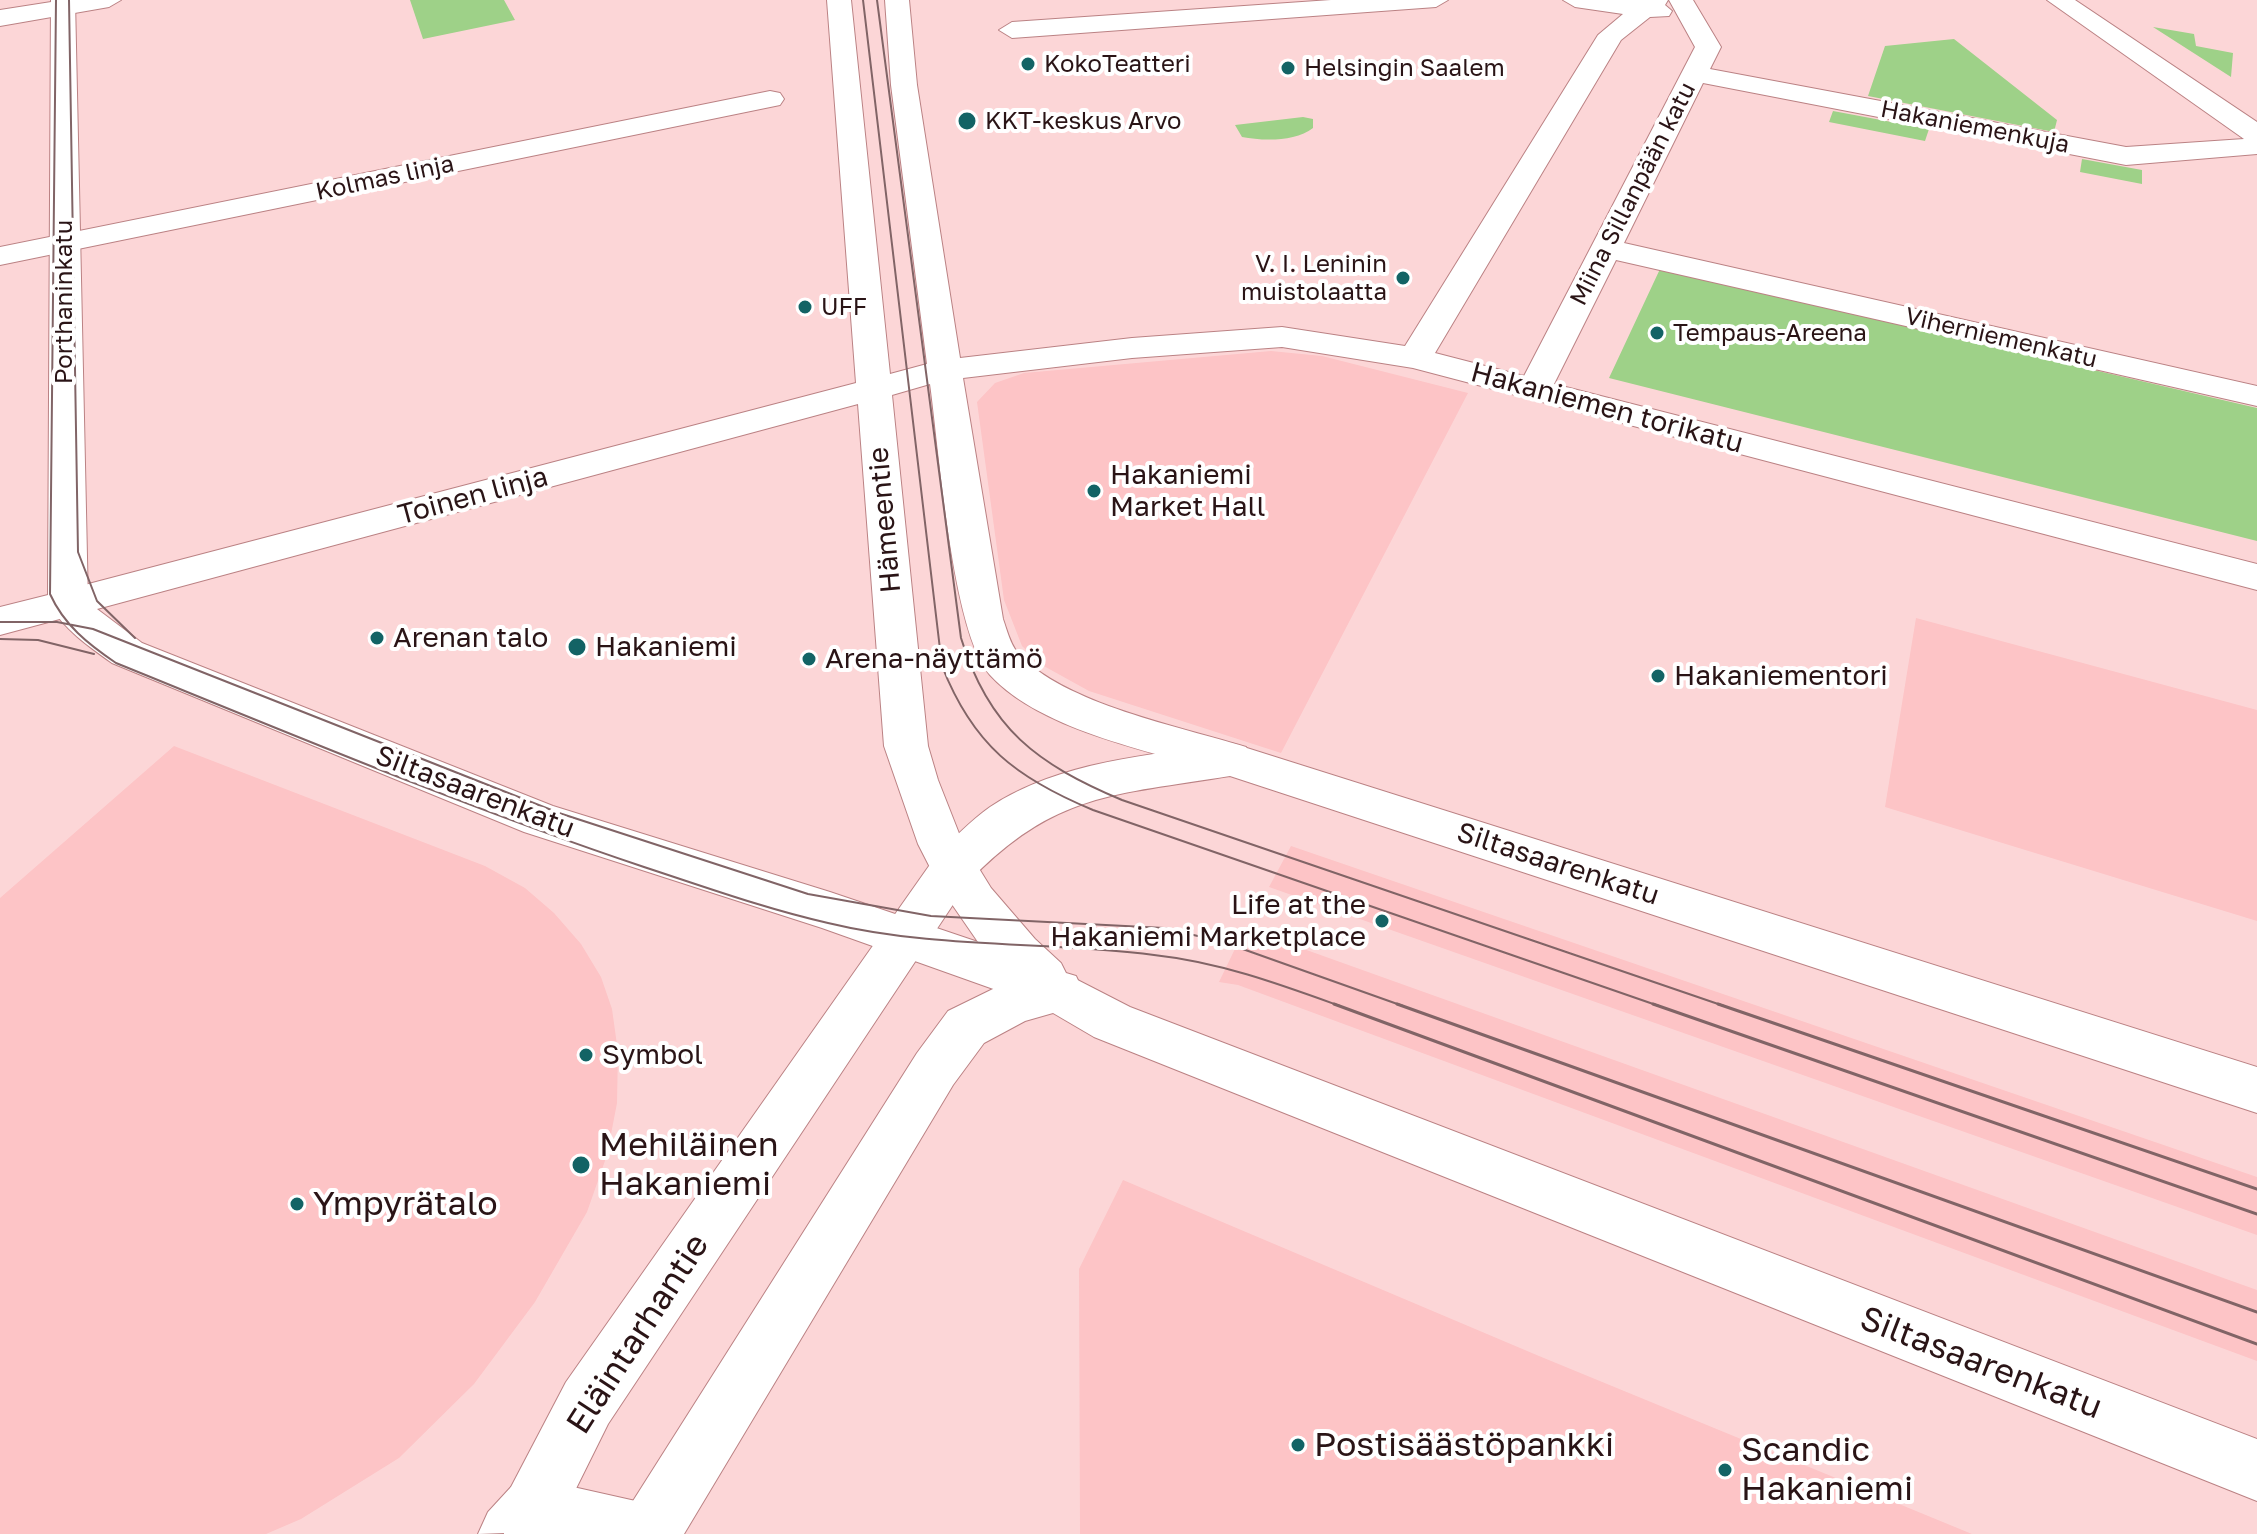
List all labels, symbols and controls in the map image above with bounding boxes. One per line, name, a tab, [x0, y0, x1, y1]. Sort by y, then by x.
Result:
place label: KokoTeatteri	[1044, 50, 1191, 78]
place label: Helsingin Saalem	[1304, 54, 1505, 82]
marker: KokoTeatteri	[1019, 55, 1037, 73]
marker: Helsingin Saalem	[1279, 59, 1297, 77]
street label: Miina Sillanpään katu	[1564, 78, 1702, 310]
street label: Hakaniemenkuja	[1878, 95, 2072, 159]
place label: KKT-keskus Arvo	[985, 107, 1181, 135]
marker: KKT-keskus Arvo	[956, 110, 978, 132]
street label: Kolmas linja	[313, 149, 457, 207]
street label: Porthaninkatu	[50, 220, 78, 384]
place label: V. I. Leninin muistolaatta	[1241, 250, 1387, 306]
marker: V. I. Leninin muistolaatta	[1394, 269, 1412, 287]
place label: UFF	[821, 293, 867, 321]
marker: UFF	[796, 298, 814, 316]
street label: Viherniemenkatu	[1902, 302, 2100, 374]
place label: Tempaus-Areena	[1673, 319, 1867, 347]
marker: Tempaus-Areena	[1648, 324, 1666, 342]
street label: Hakaniemen torikatu	[1467, 355, 1747, 461]
street label: Hämeentie	[862, 446, 908, 594]
place label: Hakaniemi Market Hall	[1110, 458, 1266, 524]
street label: Toinen linja	[394, 460, 552, 532]
marker: Hakaniemi Market Hall	[1085, 482, 1103, 500]
place label: Arenan talo	[393, 621, 548, 655]
marker: Arenan talo	[368, 629, 386, 647]
place label: Hakaniemi	[595, 630, 737, 664]
marker: Hakaniemi	[566, 636, 588, 658]
place label: Arena-näyttämö	[825, 642, 1043, 676]
marker: Arena-näyttämö	[800, 650, 818, 668]
place label: Hakaniementori	[1674, 659, 1888, 693]
marker: Hakaniementori	[1649, 667, 1667, 685]
street label: Siltasaarenkatu	[371, 739, 579, 845]
street label: Siltasaarenkatu	[1453, 815, 1663, 913]
place label: Life at the Hakaniemi Marketplace	[1050, 888, 1366, 954]
marker: Life at the Hakaniemi Marketplace	[1373, 912, 1391, 930]
place label: Symbol	[602, 1038, 703, 1072]
marker: Symbol	[577, 1046, 595, 1064]
place label: Mehiläinen Hakaniemi	[599, 1125, 779, 1204]
marker: Mehiläinen Hakaniemi	[570, 1154, 592, 1176]
place label: Ympyrätalo	[313, 1184, 498, 1224]
marker: Ympyrätalo	[288, 1195, 306, 1213]
street label: Eläintarhantie	[558, 1227, 718, 1441]
street label: Siltasaarenkatu	[1854, 1298, 2108, 1428]
place label: Postisäästöpankki	[1314, 1425, 1614, 1465]
place label: Scandic Hakaniemi	[1741, 1430, 1913, 1510]
marker: Postisäästöpankki	[1289, 1436, 1307, 1454]
marker: Scandic Hakaniemi	[1716, 1461, 1734, 1479]

